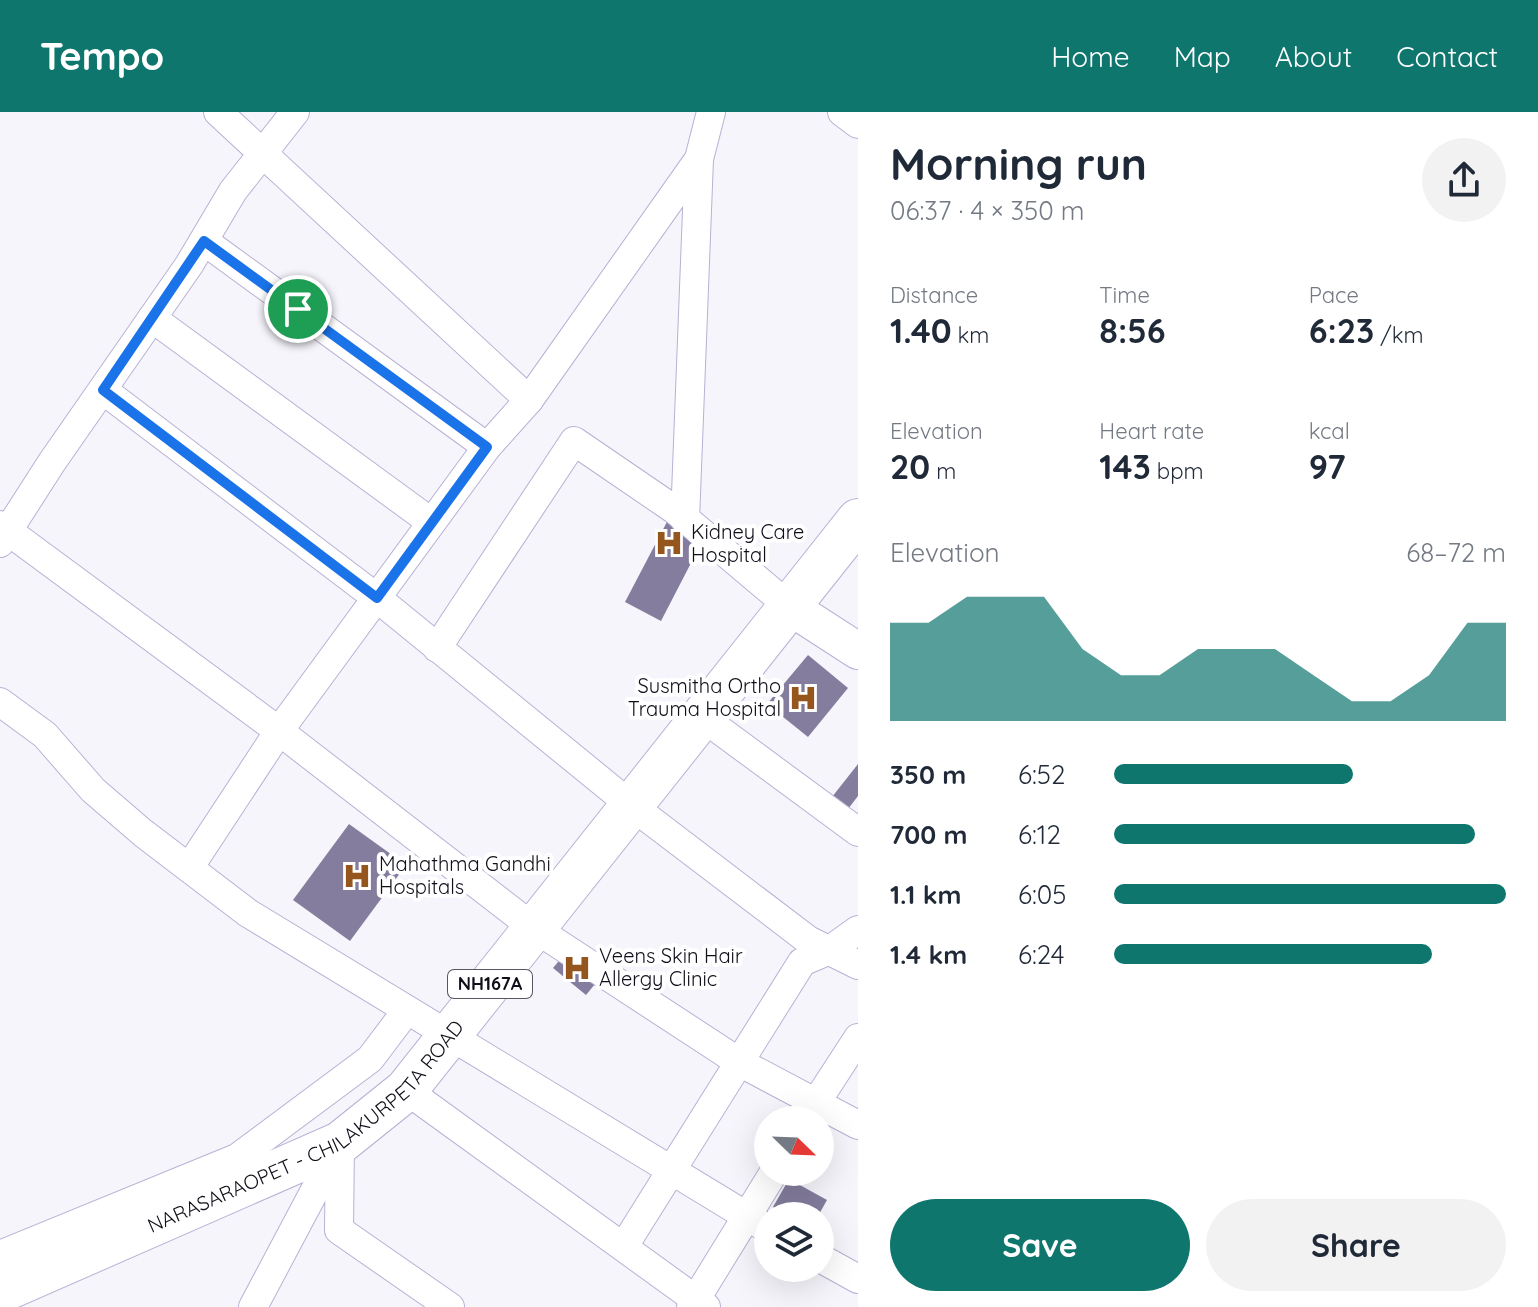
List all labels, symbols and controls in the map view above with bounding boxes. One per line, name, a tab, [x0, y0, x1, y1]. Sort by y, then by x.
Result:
text: Tempo	[40, 32, 164, 80]
text: Home	[1051, 39, 1130, 74]
text: Map	[1174, 39, 1231, 74]
text: About	[1275, 39, 1352, 74]
text: Contact	[1396, 39, 1498, 74]
text: Morning run	[890, 136, 1147, 191]
button: share	[1422, 138, 1506, 222]
text: 06:37 · 4 × 350 m	[890, 194, 1085, 227]
pin	[264, 275, 332, 343]
text: Distance	[890, 281, 978, 309]
text: Time	[1099, 281, 1150, 309]
text: Pace	[1309, 281, 1359, 309]
icon: arrive	[276, 287, 320, 331]
text: 1.40	[890, 309, 952, 352]
text: 8:56	[1099, 309, 1166, 352]
text: 6:23	[1309, 309, 1374, 352]
text: km	[952, 321, 989, 349]
text: /km	[1374, 321, 1424, 349]
text: Elevation	[890, 417, 983, 445]
text: Heart rate	[1099, 417, 1204, 445]
text: kcal	[1309, 417, 1350, 445]
text: 20	[890, 445, 930, 488]
text: 143	[1099, 445, 1151, 488]
text: 97	[1309, 445, 1346, 488]
text: m	[930, 457, 956, 485]
text: bpm	[1151, 457, 1204, 485]
place label: Kidney Care Hospital	[691, 519, 804, 567]
hospital icon: Kidney Care Hospital	[654, 528, 684, 558]
text: Elevation	[890, 536, 1000, 569]
text: 68–72 m	[1406, 536, 1506, 569]
place label: Susmitha Ortho Trauma Hospital	[628, 673, 781, 721]
hospital icon: Susmitha Ortho Trauma Hospital	[788, 683, 818, 713]
text: 350 m	[890, 758, 966, 791]
text: 6:52	[1018, 758, 1065, 791]
text: 700 m	[890, 818, 967, 851]
text: 6:12	[1018, 818, 1061, 851]
place label: Mahathma Gandhi Hospitals	[379, 851, 551, 899]
hospital icon: Mahathma Gandhi Hospitals	[342, 861, 372, 891]
text: 1.1 km	[890, 878, 961, 911]
text: 6:05	[1018, 878, 1067, 911]
text: 1.4 km	[890, 938, 967, 971]
text: 6:24	[1018, 938, 1065, 971]
place label: Veens Skin Hair Allergy Clinic	[599, 943, 743, 991]
hospital icon: Veens Skin Hair Allergy Clinic	[562, 953, 592, 983]
road number: NH167A	[448, 970, 532, 998]
street label: NARASARAOPET - CHILAKURPETA ROAD	[143, 1015, 469, 1238]
north arrow	[754, 1106, 834, 1186]
map controls	[754, 1106, 834, 1282]
button: Save	[890, 1199, 1190, 1291]
button: Share	[1206, 1199, 1506, 1291]
button: layers	[754, 1202, 834, 1282]

